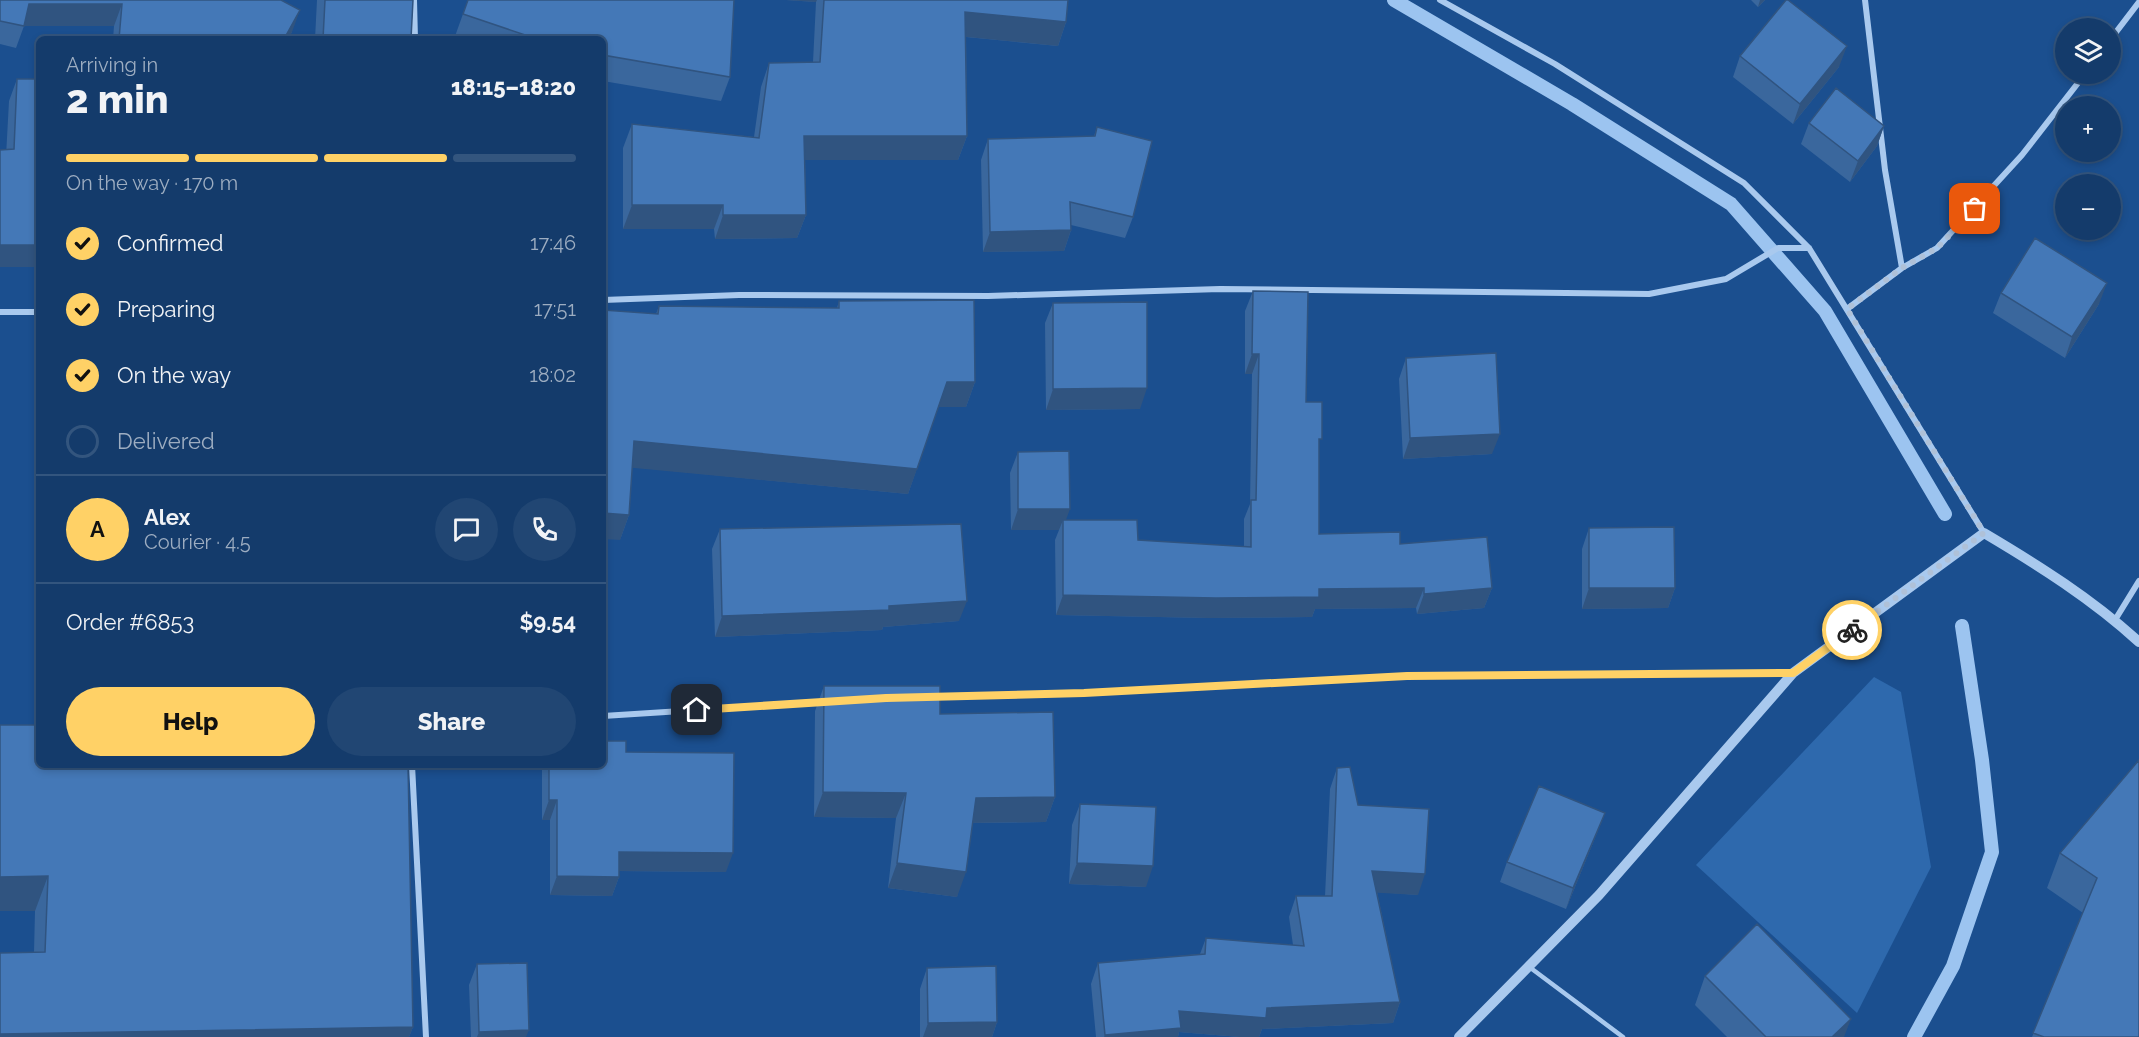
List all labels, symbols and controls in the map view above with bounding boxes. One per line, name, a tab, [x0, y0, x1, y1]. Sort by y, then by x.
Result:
map controls	[2055, 18, 2121, 240]
button: layers	[2055, 18, 2121, 84]
text: Arriving in	[66, 53, 158, 77]
text: 18:15–18:20	[451, 74, 576, 100]
text: 2 min	[66, 76, 169, 122]
button: +	[2055, 96, 2121, 162]
text: On the way · 170 m	[66, 171, 238, 195]
button: −	[2055, 174, 2121, 240]
pin	[1949, 183, 2000, 234]
icon: bag	[1958, 192, 1991, 225]
icon: check	[66, 227, 99, 260]
text: Confirmed	[117, 230, 224, 256]
text: 17:46	[530, 231, 576, 255]
icon: check	[66, 293, 99, 326]
text: Preparing	[117, 296, 215, 322]
text: 17:51	[534, 297, 576, 321]
icon: check	[66, 359, 99, 392]
text: On the way	[117, 362, 231, 388]
text: 18:02	[529, 363, 576, 387]
text: Delivered	[117, 428, 215, 454]
button: chat	[435, 498, 498, 561]
button: phone	[513, 498, 576, 561]
text: Alex	[144, 504, 190, 530]
text: A	[90, 516, 105, 542]
text: Courier · 4.5	[144, 530, 251, 554]
courier	[1822, 600, 1882, 660]
text: Order #6853	[66, 609, 194, 635]
text: $9.54	[519, 609, 576, 635]
icon: bike	[1836, 614, 1869, 647]
pin	[671, 684, 722, 735]
button: Help	[66, 687, 315, 756]
button: Share	[327, 687, 576, 756]
icon: home	[680, 693, 713, 726]

